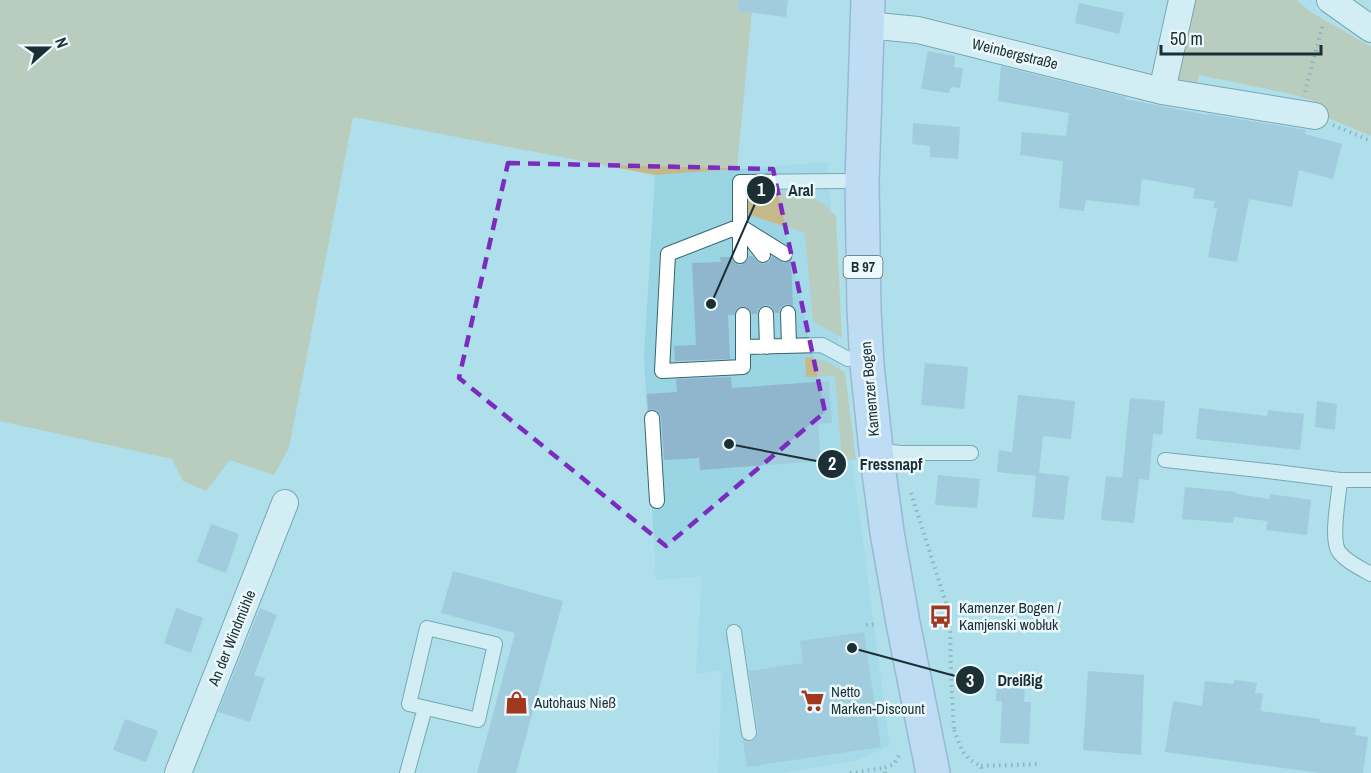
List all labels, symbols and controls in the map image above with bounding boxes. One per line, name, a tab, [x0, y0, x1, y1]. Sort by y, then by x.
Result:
north arrow	[18, 18, 78, 78]
scale bar	[1161, 18, 1322, 56]
text: 50 m	[1170, 26, 1203, 51]
street label: Weinbergstraße	[970, 33, 1060, 74]
text: N	[50, 34, 74, 51]
callout: Aral	[746, 173, 826, 207]
text: 1	[757, 177, 766, 202]
text: Aral	[788, 179, 814, 201]
road number: B 97	[844, 256, 882, 278]
street label: Kamenzer Bogen	[855, 341, 884, 437]
callout: Fressnapf	[817, 447, 934, 481]
text: 2	[828, 451, 836, 476]
text: Fressnapf	[860, 453, 923, 475]
street label: An der Windmühle	[202, 587, 260, 690]
place label: Kamenzer Bogen / Kamjenski wobłuk	[959, 597, 1061, 635]
bus stop icon: Kamenzer Bogen / Kamjenski wobłuk	[928, 604, 954, 630]
callout: Dreißig	[955, 663, 1054, 697]
text: 3	[966, 668, 974, 693]
text: Dreißig	[997, 669, 1043, 691]
place label: Netto Marken-Discount	[831, 681, 925, 719]
supermarket icon: Netto Marken-Discount	[800, 688, 826, 714]
shop icon: Autohaus Nieß	[503, 690, 529, 716]
place label: Autohaus Nieß	[533, 692, 616, 713]

